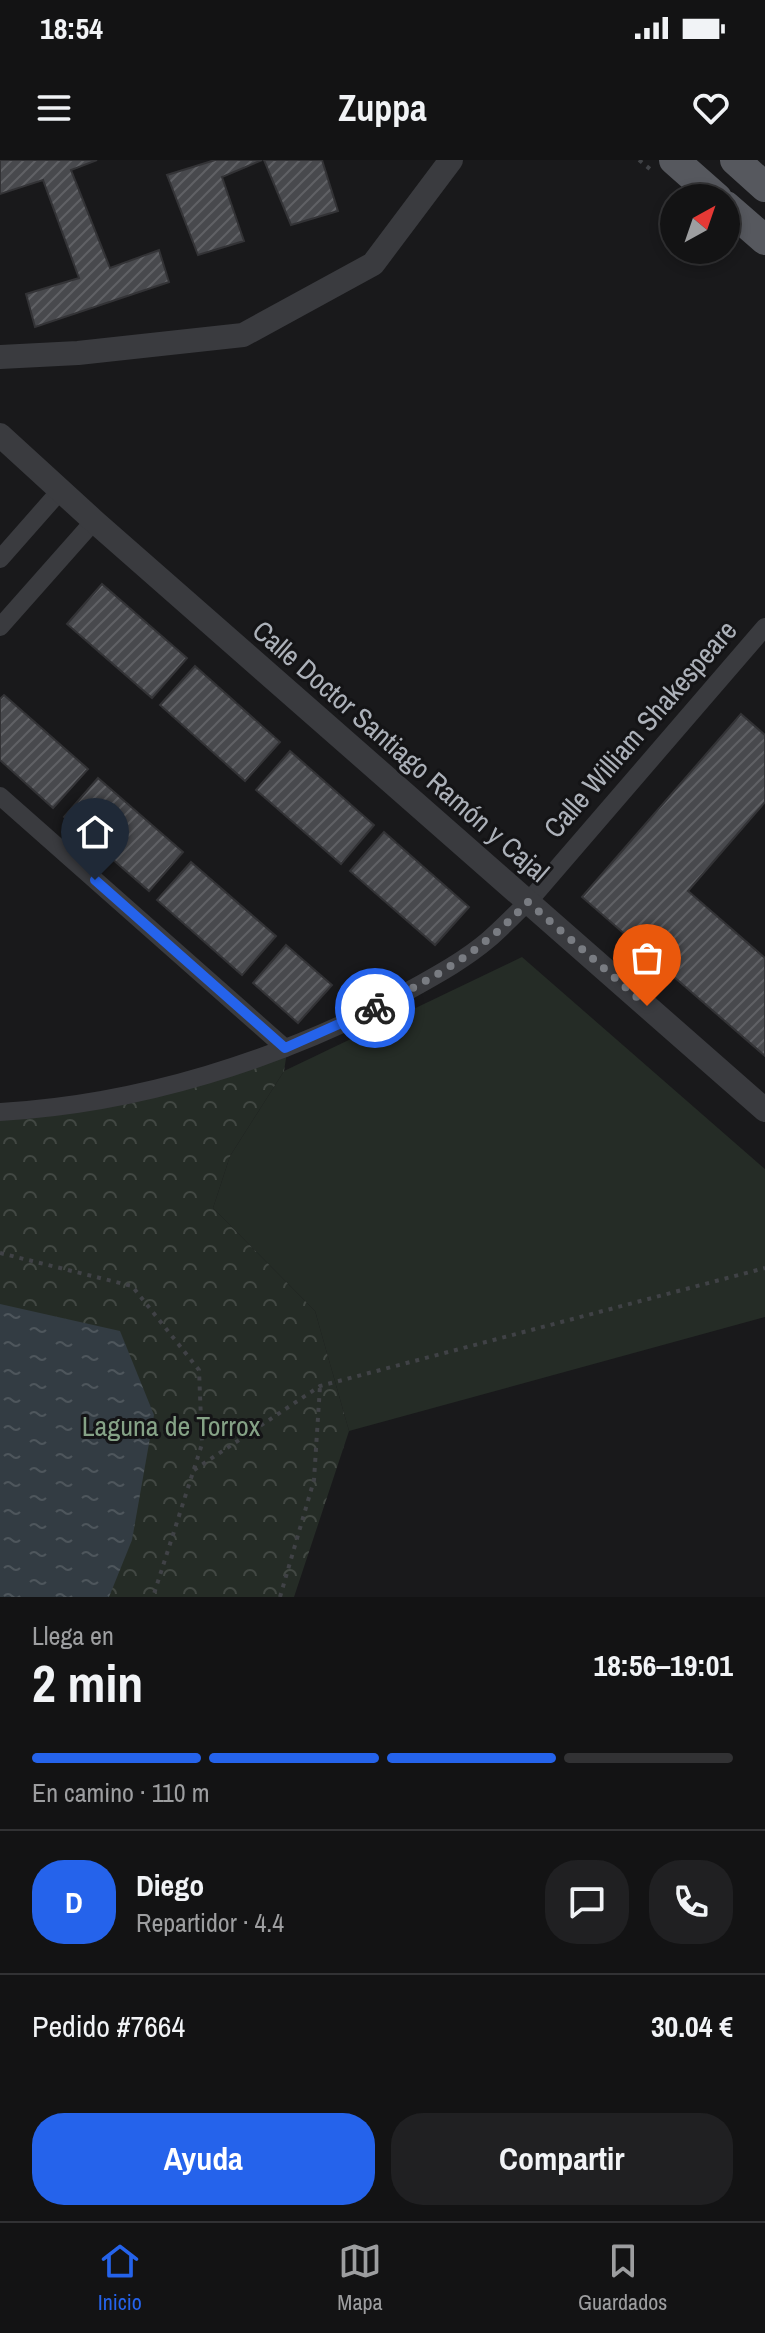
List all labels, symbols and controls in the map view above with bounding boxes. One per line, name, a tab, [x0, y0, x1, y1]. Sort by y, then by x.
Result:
text: 18:54	[40, 8, 103, 48]
text: Zuppa	[338, 84, 427, 132]
icon: menu	[32, 86, 76, 130]
icon: heart	[689, 86, 733, 130]
north arrow	[660, 184, 740, 264]
map controls	[660, 184, 740, 264]
street label: Calle Doctor Santiago Ramón y Cajal	[245, 611, 557, 891]
street label: Calle William Shakespeare	[535, 612, 745, 846]
pin	[61, 798, 129, 880]
icon: home	[73, 810, 117, 854]
pin	[613, 924, 681, 1006]
icon: bag	[625, 936, 669, 980]
courier	[335, 968, 415, 1048]
icon: bike	[353, 986, 397, 1030]
park label: Laguna de Torrox	[82, 1407, 261, 1445]
text: Llega en	[32, 1618, 114, 1653]
text: 18:56–19:01	[594, 1645, 733, 1685]
text: 2 min	[32, 1648, 143, 1718]
text: En camino · 110 m	[32, 1775, 209, 1810]
button: chat	[545, 1860, 629, 1944]
button: phone	[649, 1860, 733, 1944]
text: Diego	[136, 1865, 204, 1905]
text: D	[65, 1882, 83, 1922]
text: Repartidor · 4.4	[136, 1905, 284, 1940]
text: Pedido #7664	[32, 2006, 185, 2046]
text: 30.04 €	[651, 2006, 733, 2046]
button: Ayuda	[32, 2113, 375, 2205]
button: Compartir	[391, 2113, 733, 2205]
tab: Inicio	[98, 2239, 142, 2317]
tab: Mapa	[337, 2239, 382, 2317]
tab: Guardados	[578, 2239, 667, 2317]

